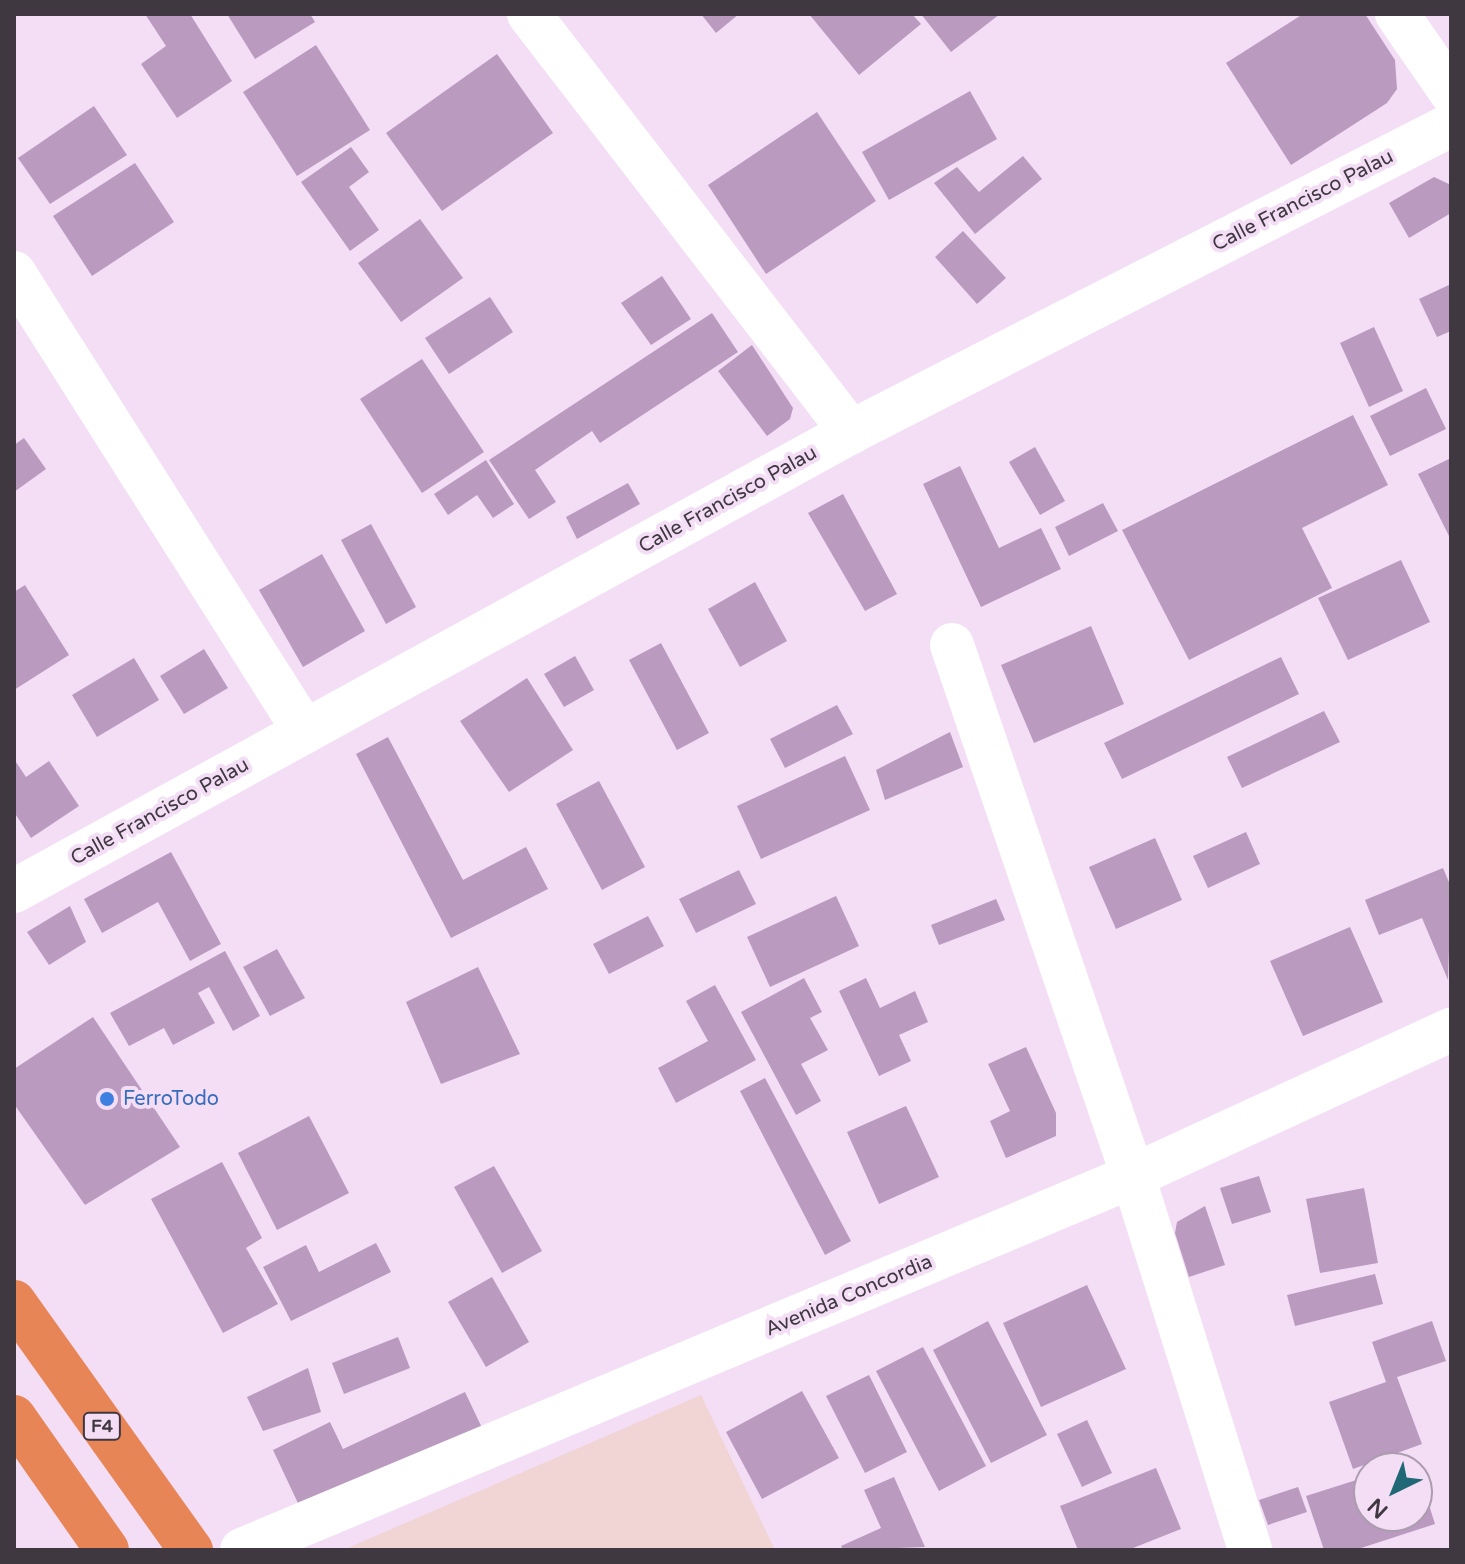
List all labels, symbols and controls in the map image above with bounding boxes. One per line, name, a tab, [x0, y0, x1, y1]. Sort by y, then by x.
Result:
street label: Calle Francisco Palau	[1208, 145, 1398, 257]
street label: Calle Francisco Palau	[635, 441, 821, 559]
street label: Calle Francisco Palau	[67, 753, 253, 871]
place label: FerroTodo	[123, 1087, 219, 1111]
marker: FerroTodo	[98, 1090, 116, 1108]
street label: Avenida Concordia	[762, 1250, 936, 1342]
road number: F4	[82, 1412, 122, 1440]
north arrow	[1353, 1452, 1433, 1532]
text: N	[1363, 1493, 1393, 1524]

